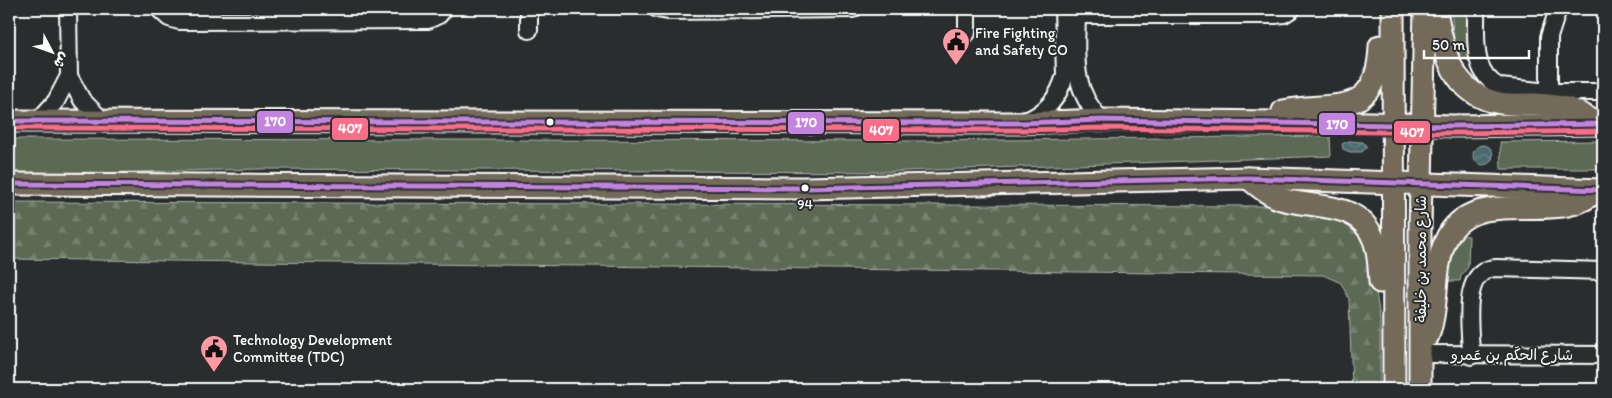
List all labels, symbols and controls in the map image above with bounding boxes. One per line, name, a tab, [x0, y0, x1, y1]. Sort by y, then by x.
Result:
place label: Fire Fighting and Safety CO	[975, 24, 1068, 59]
public building icon: Fire Fighting and Safety CO	[941, 27, 971, 66]
north arrow	[28, 28, 78, 78]
scale bar	[1424, 28, 1530, 60]
text: 50 m	[1432, 36, 1465, 54]
text: ش	[50, 49, 73, 72]
line badge: 170	[256, 110, 294, 134]
line badge: 170	[787, 111, 825, 135]
line badge: 170	[1318, 112, 1356, 136]
text: 170	[264, 113, 286, 130]
text: 170	[795, 114, 817, 131]
text: 170	[1326, 116, 1348, 133]
line badge: 407	[331, 117, 369, 141]
unlabelled marker	[545, 117, 555, 127]
line badge: 407	[862, 118, 900, 142]
text: 407	[338, 120, 362, 137]
line badge: 407	[1393, 120, 1431, 144]
text: 407	[869, 122, 893, 139]
text: 407	[1400, 124, 1424, 141]
marker: 94	[800, 183, 810, 193]
street label: شارع محمد بن خليفة	[1412, 195, 1431, 323]
place label: 94	[797, 196, 813, 213]
place label: Technology Development Committee (TDC)	[233, 331, 393, 366]
public building icon: Technology Development Committee (TDC)	[199, 334, 229, 373]
street label: شارع الحكَم بن عَمرو	[1450, 346, 1573, 366]

